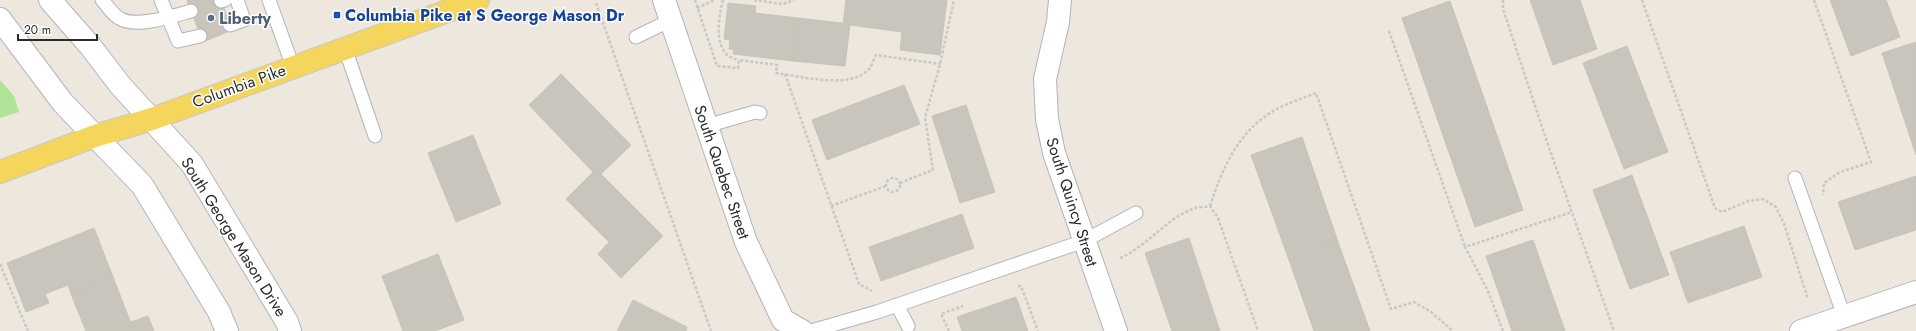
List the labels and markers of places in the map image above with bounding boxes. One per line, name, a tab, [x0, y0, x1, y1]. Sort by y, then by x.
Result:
place label: Columbia Pike at S George Mason Dr	[345, 4, 625, 27]
place label: Liberty	[219, 7, 272, 30]
marker: Columbia Pike at S George Mason Dr	[332, 10, 342, 20]
marker: Liberty	[206, 13, 216, 23]

